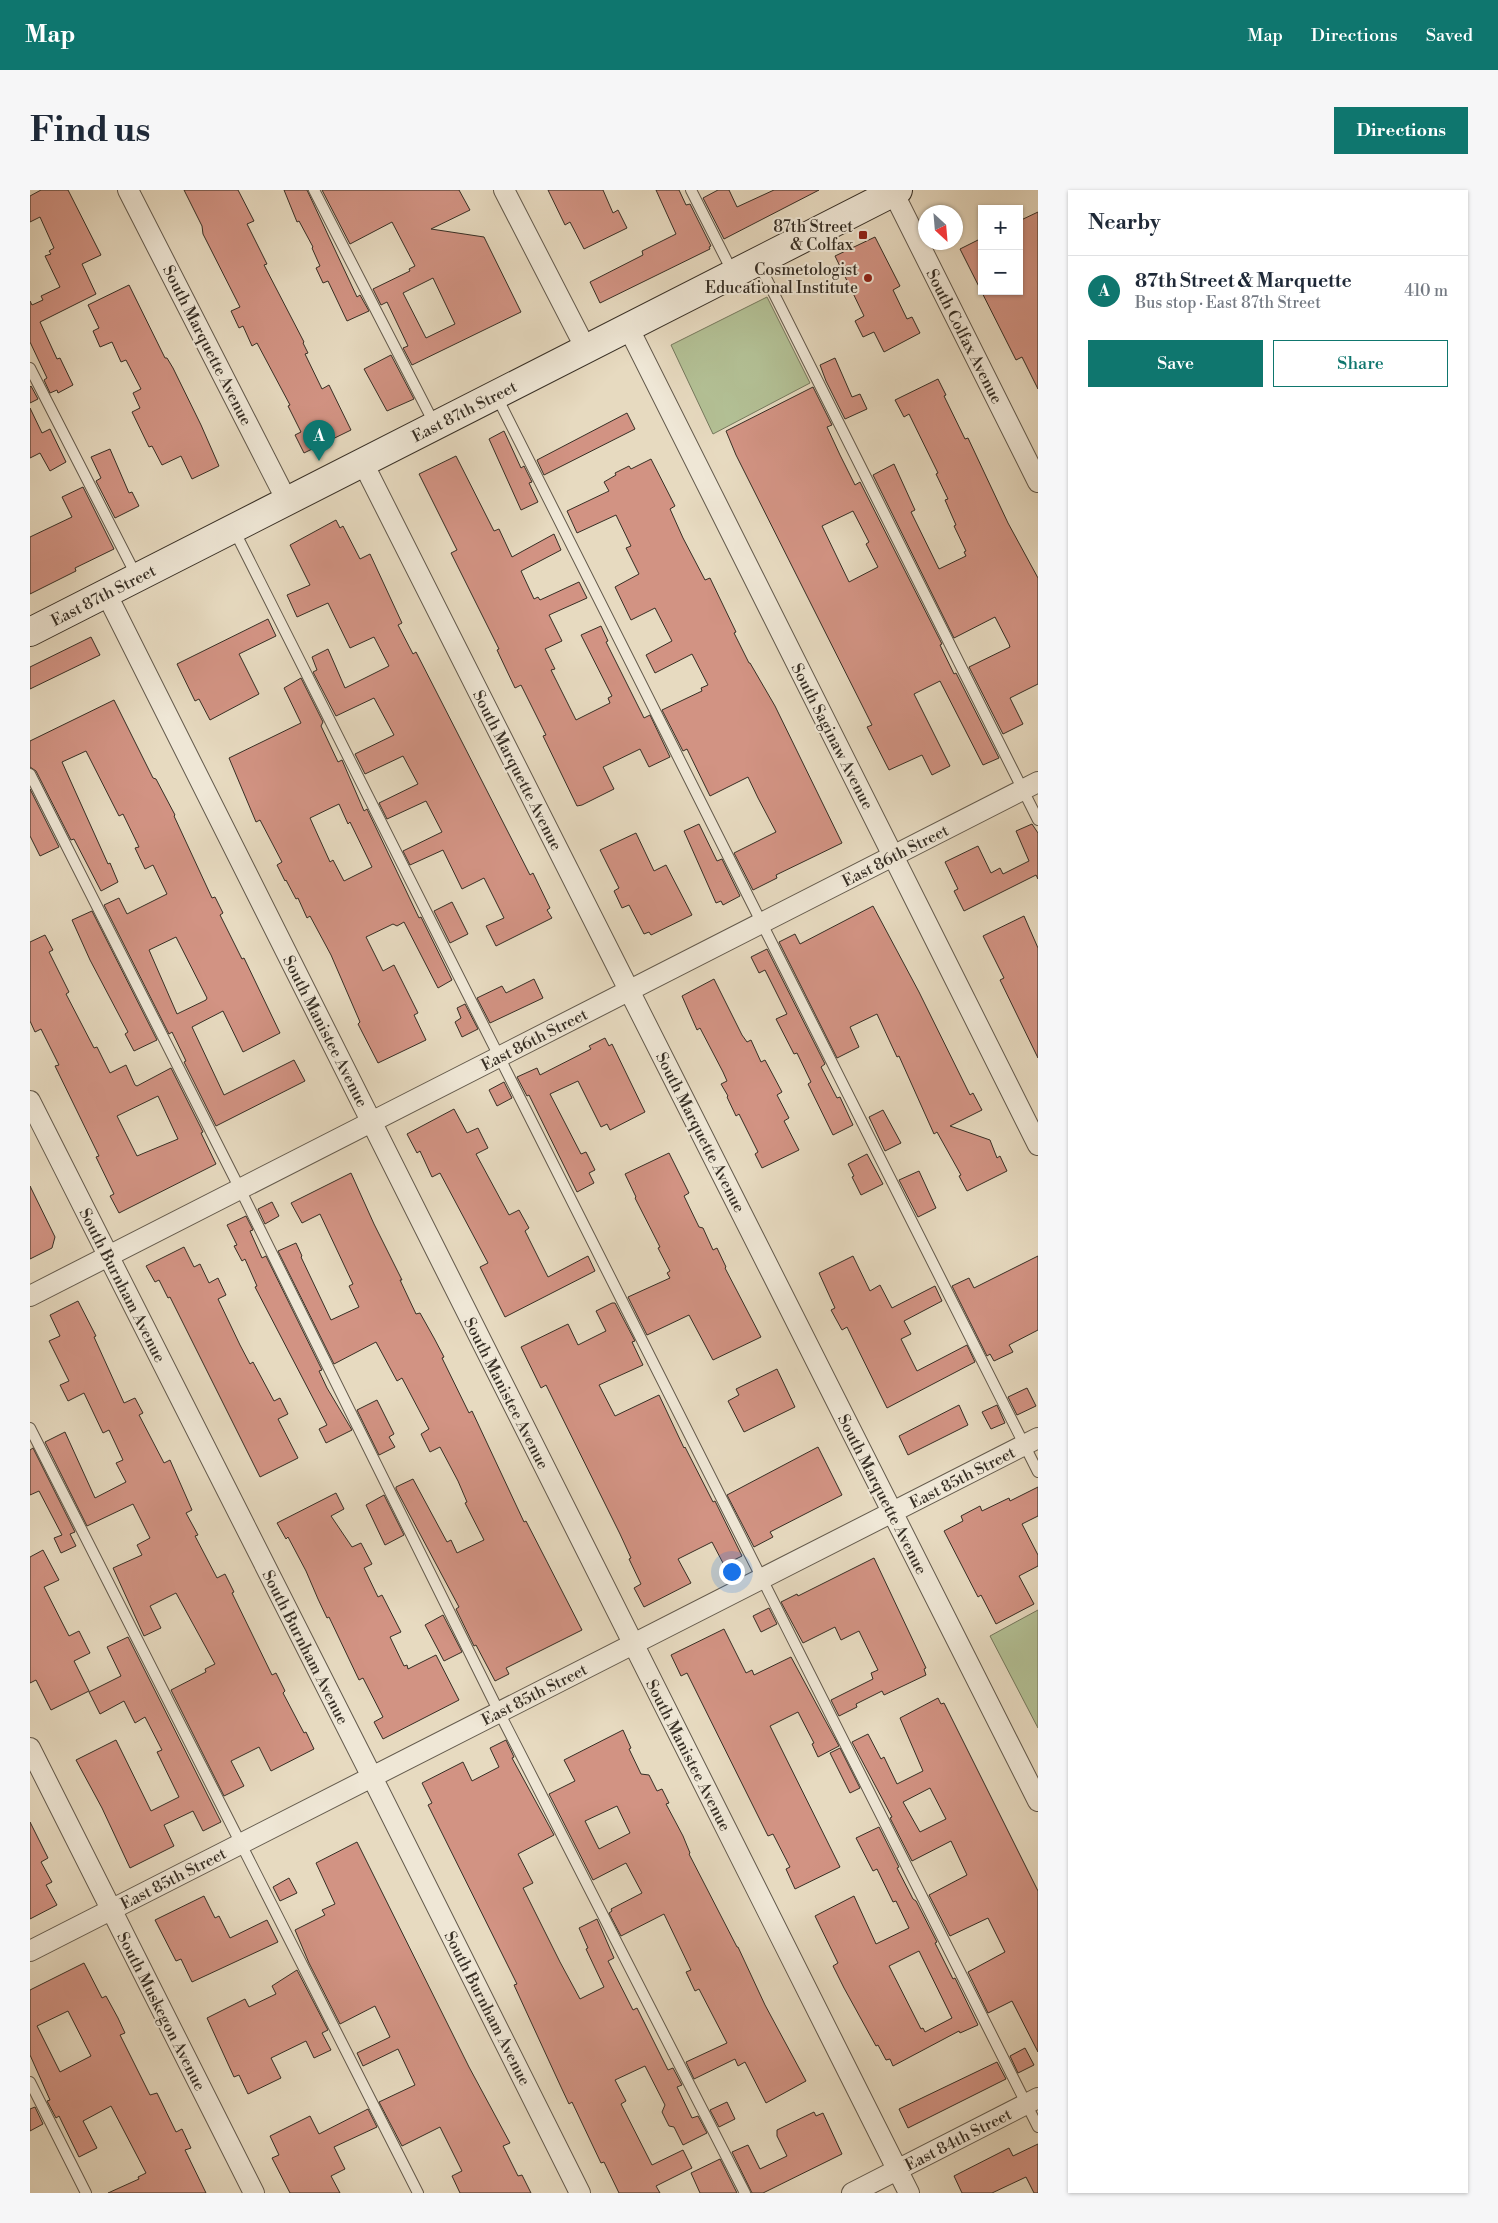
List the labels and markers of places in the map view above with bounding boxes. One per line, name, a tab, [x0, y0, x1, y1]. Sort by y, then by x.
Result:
place label: 87th Street & Colfax	[773, 217, 854, 255]
marker: 87th Street & Colfax	[857, 229, 869, 241]
place label: Cosmetologist Educational Institute	[705, 260, 858, 298]
marker: Cosmetologist Educational Institute	[862, 272, 874, 284]
pin: A	[303, 420, 335, 461]

